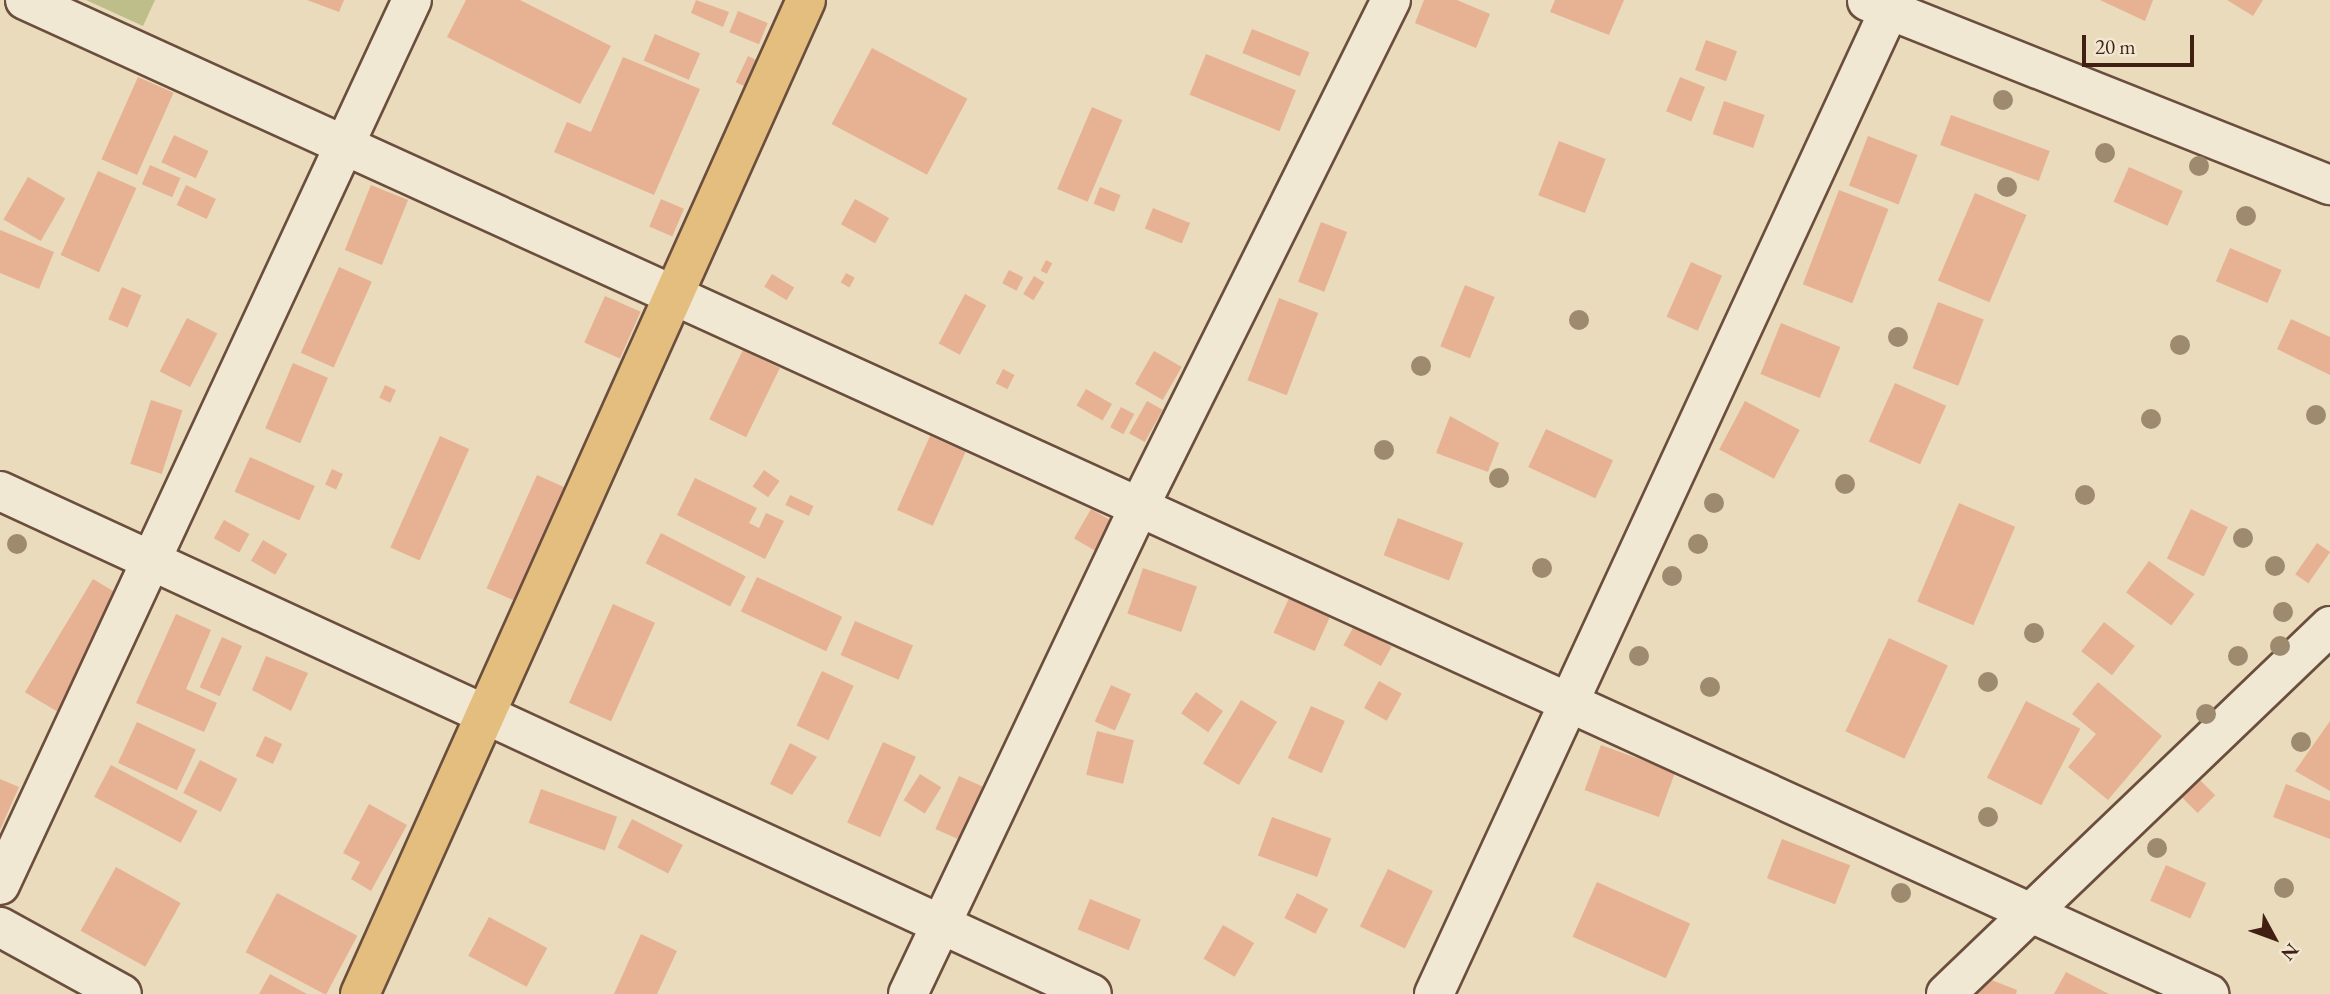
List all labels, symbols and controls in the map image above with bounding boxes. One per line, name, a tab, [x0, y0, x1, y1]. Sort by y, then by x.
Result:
scale bar	[2085, 21, 2197, 65]
text: 20 m	[2095, 33, 2136, 60]
north arrow	[2239, 903, 2309, 973]
text: N	[2276, 938, 2305, 966]

